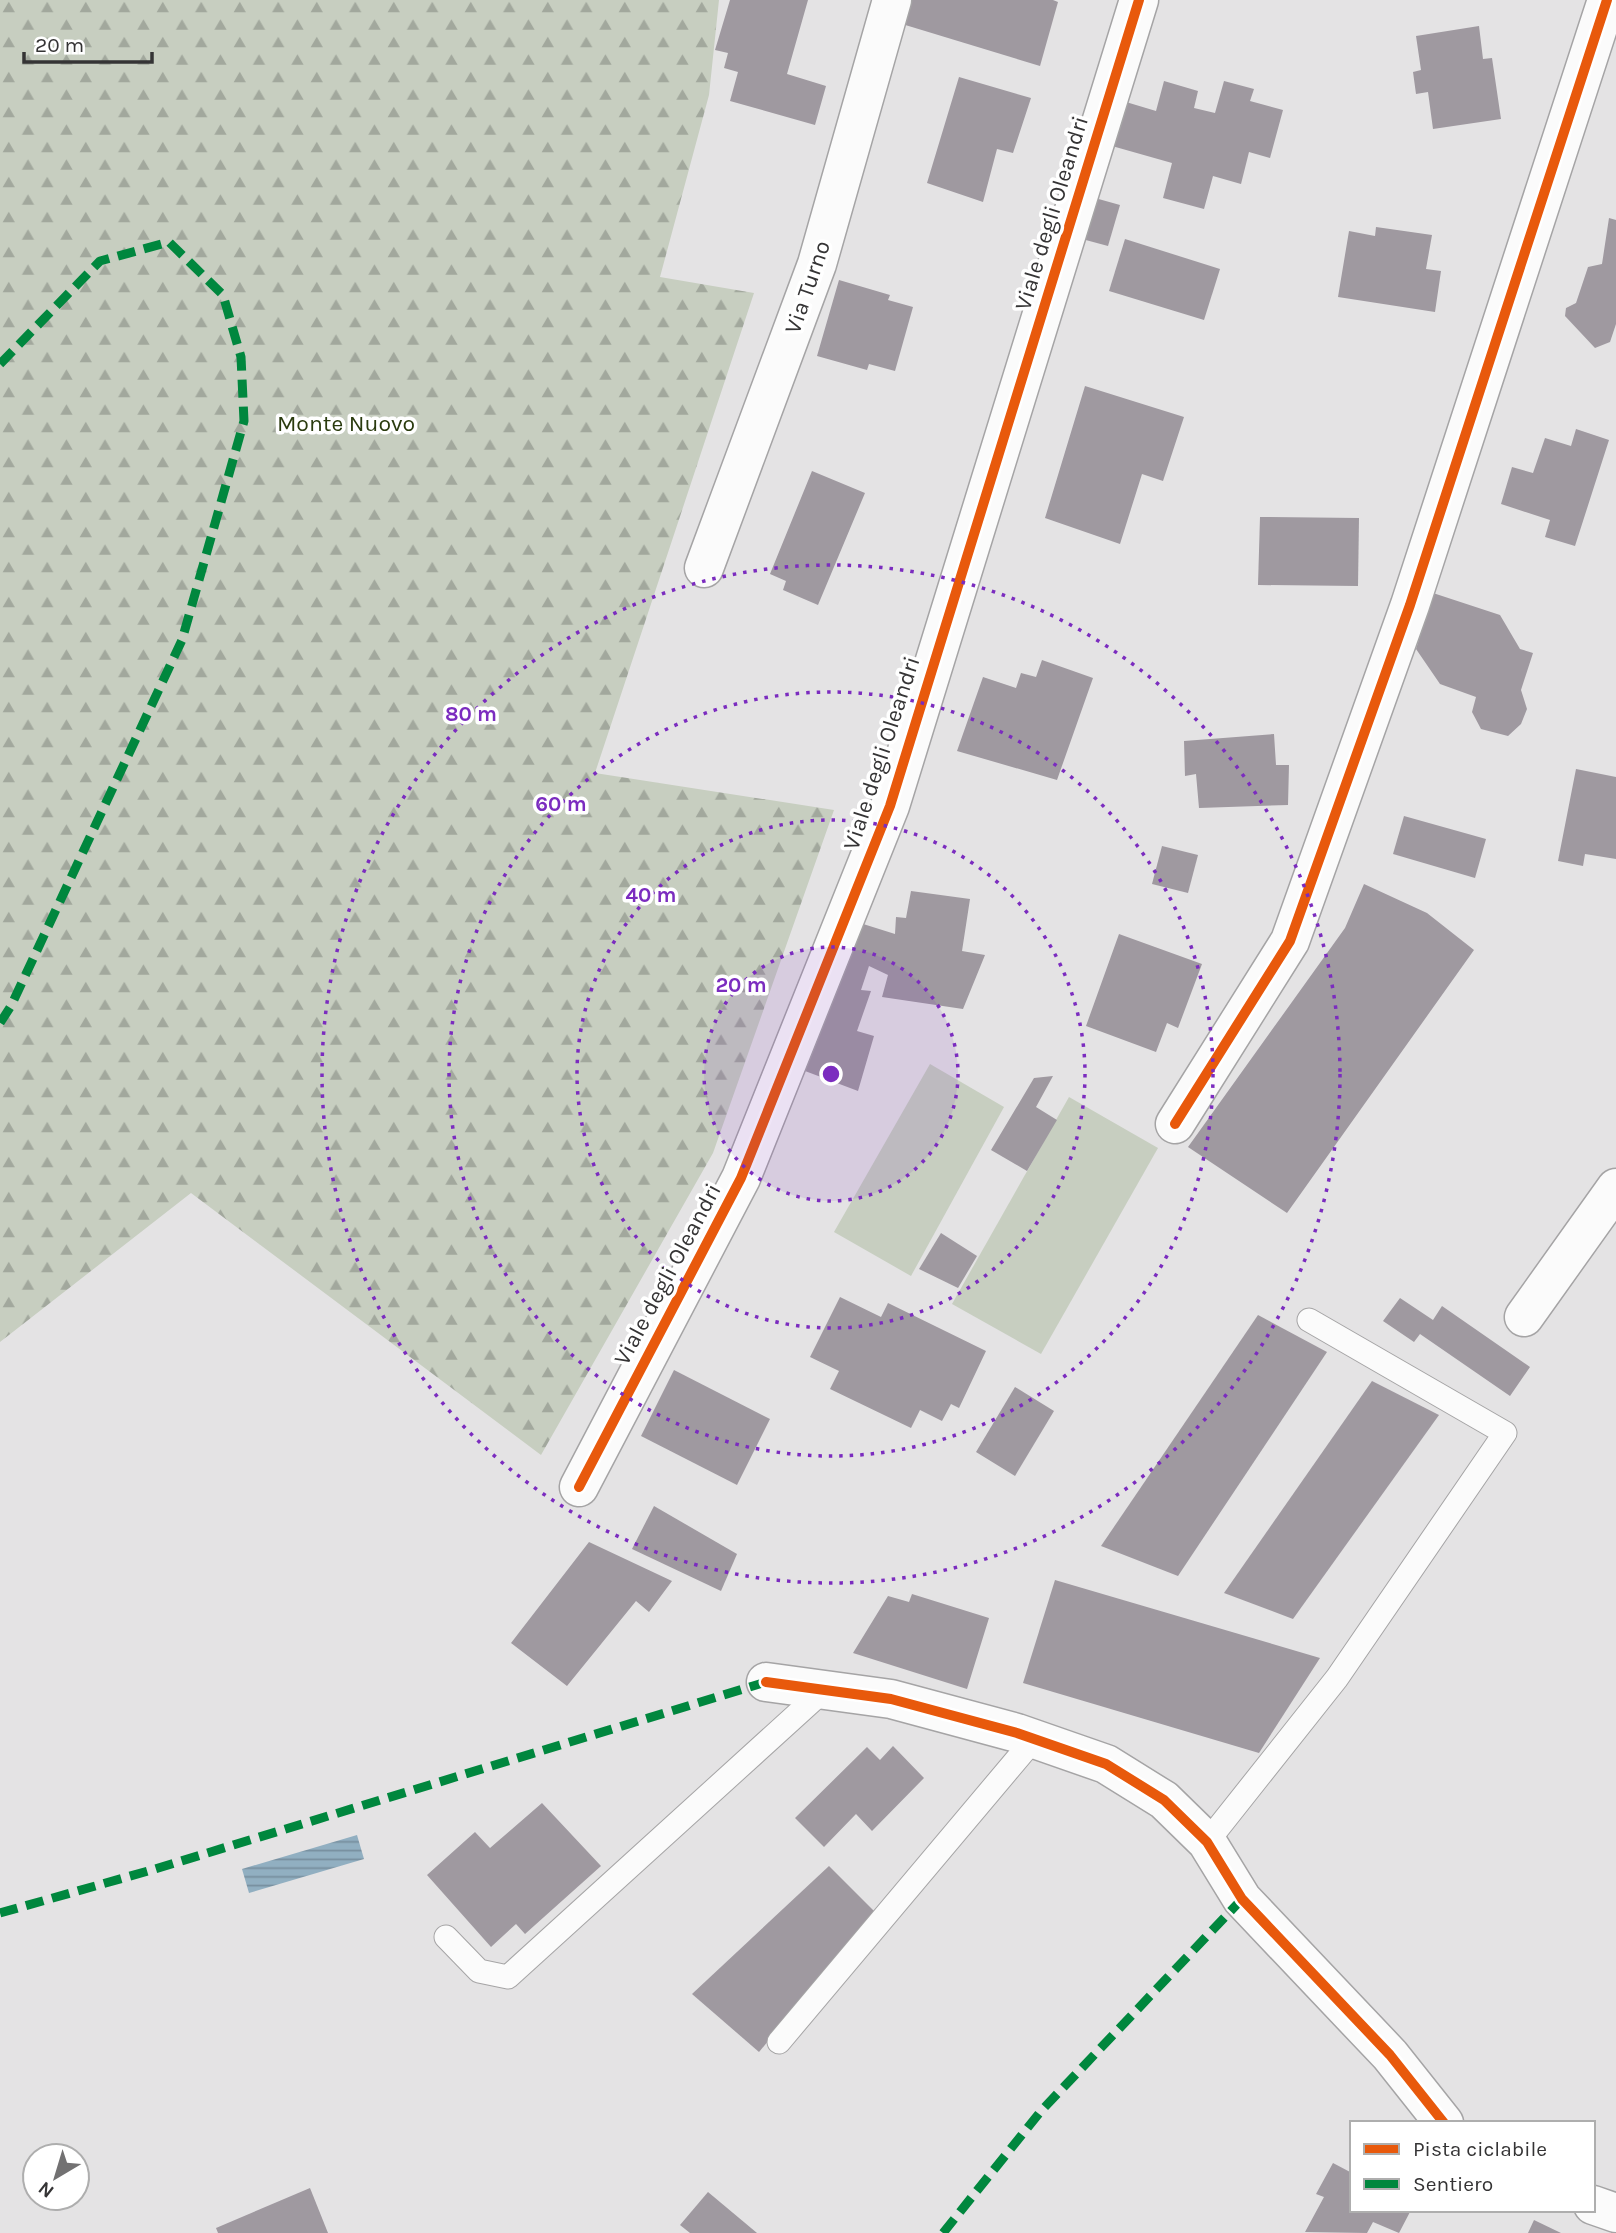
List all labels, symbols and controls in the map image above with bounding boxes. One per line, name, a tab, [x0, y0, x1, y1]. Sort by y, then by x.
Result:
scale bar	[24, 21, 152, 65]
text: 20 m	[35, 33, 84, 57]
street label: Viale degli Oleandri	[1009, 113, 1094, 314]
street label: Via Turno	[779, 237, 836, 337]
park label: Monte Nuovo	[277, 410, 415, 437]
street label: Viale degli Oleandri	[837, 653, 925, 853]
text: 80 m	[445, 702, 497, 726]
text: 60 m	[535, 792, 587, 816]
text: 40 m	[625, 883, 677, 907]
text: 20 m	[715, 973, 767, 997]
centre of rings	[819, 1062, 843, 1086]
street label: Viale degli Oleandri	[608, 1179, 727, 1370]
legend	[1350, 2121, 1595, 2212]
text: Pista ciclabile	[1413, 2137, 1547, 2161]
north arrow	[21, 2142, 91, 2212]
text: Sentiero	[1413, 2172, 1493, 2196]
text: N	[34, 2177, 58, 2202]

